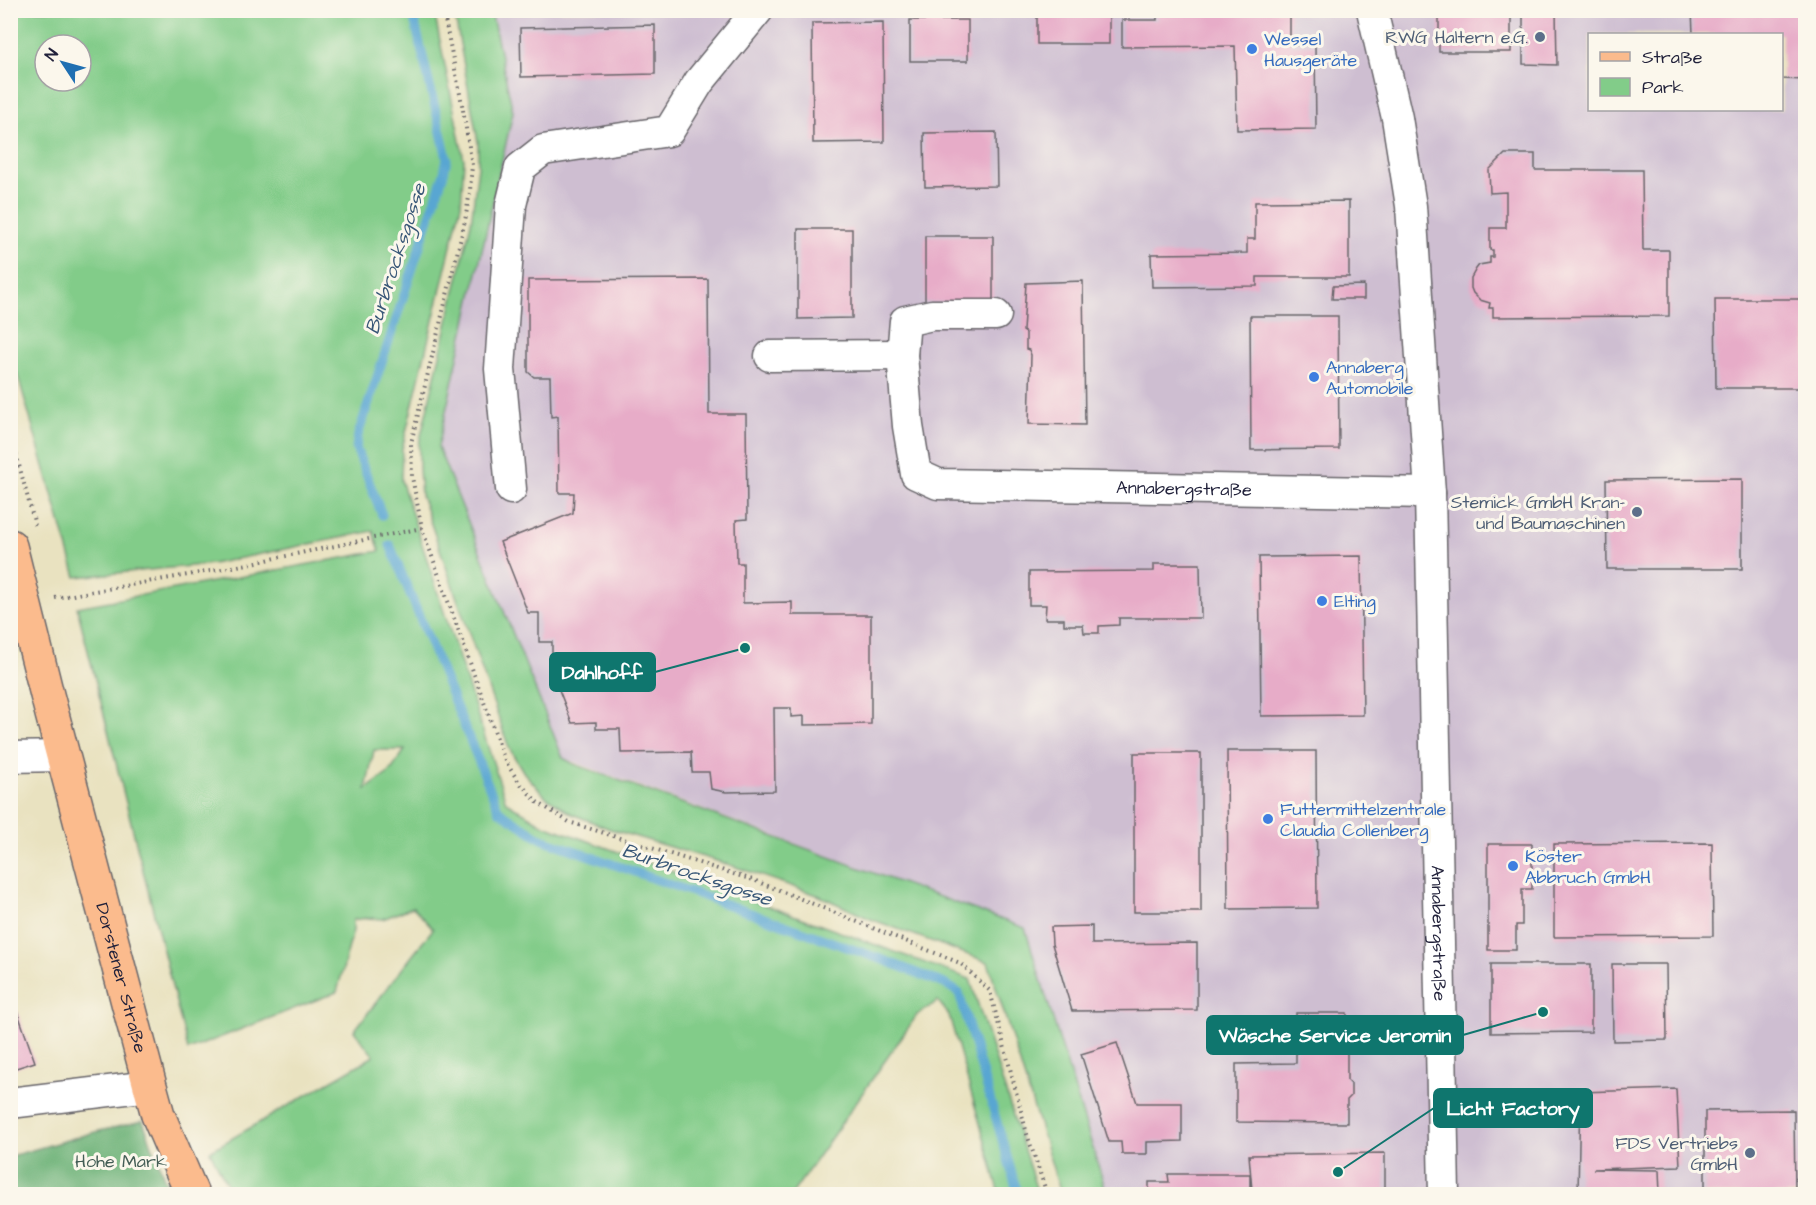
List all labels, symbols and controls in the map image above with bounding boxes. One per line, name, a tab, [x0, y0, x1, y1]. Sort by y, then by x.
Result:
place label: RWG Haltern e.G.	[1385, 25, 1528, 50]
place label: Wessel Hausgeräte	[1264, 27, 1358, 74]
marker: RWG Haltern e.G.	[1533, 30, 1547, 44]
north arrow	[33, 33, 93, 93]
legend	[1588, 33, 1783, 111]
marker: Wessel Hausgeräte	[1245, 42, 1259, 56]
text: N	[40, 44, 64, 65]
text: Straße	[1642, 45, 1703, 70]
text: Park	[1642, 75, 1684, 100]
water label: Burbrocksgosse	[359, 179, 435, 338]
place label: Annaberg Automobile	[1326, 355, 1414, 401]
marker: Annaberg Automobile	[1307, 370, 1321, 384]
street label: Annabergstraße	[1116, 475, 1252, 502]
place label: Stemick GmbH Kran- und Baumaschinen	[1451, 490, 1625, 536]
marker: Stemick GmbH Kran- und Baumaschinen	[1630, 505, 1644, 519]
place label: Elting	[1334, 589, 1376, 615]
marker: Elting	[1315, 594, 1329, 608]
callout: Dahlhoff	[550, 653, 655, 691]
text: Dahlhoff	[561, 659, 644, 687]
place label: Futtermittelzentrale Claudia Collenberg	[1280, 797, 1447, 844]
marker: Futtermittelzentrale Claudia Collenberg	[1261, 812, 1275, 826]
water label: Burbrocksgosse	[618, 836, 777, 915]
place label: Köster Abbruch GmbH	[1525, 844, 1651, 890]
marker: Köster Abbruch GmbH	[1506, 859, 1520, 873]
street label: Annabergstraße	[1425, 865, 1453, 1002]
street label: Dorstener Straße	[90, 900, 153, 1056]
callout: Wäsche Service Jeromin	[1207, 1016, 1463, 1054]
text: Wäsche Service Jeromin	[1218, 1022, 1451, 1050]
callout: Licht Factory	[1434, 1089, 1592, 1127]
text: Licht Factory	[1446, 1095, 1580, 1124]
place label: FDS Vertriebs GmbH	[1615, 1131, 1738, 1177]
marker: FDS Vertriebs GmbH	[1743, 1146, 1757, 1160]
park label: Hohe Mark	[75, 1149, 167, 1174]

